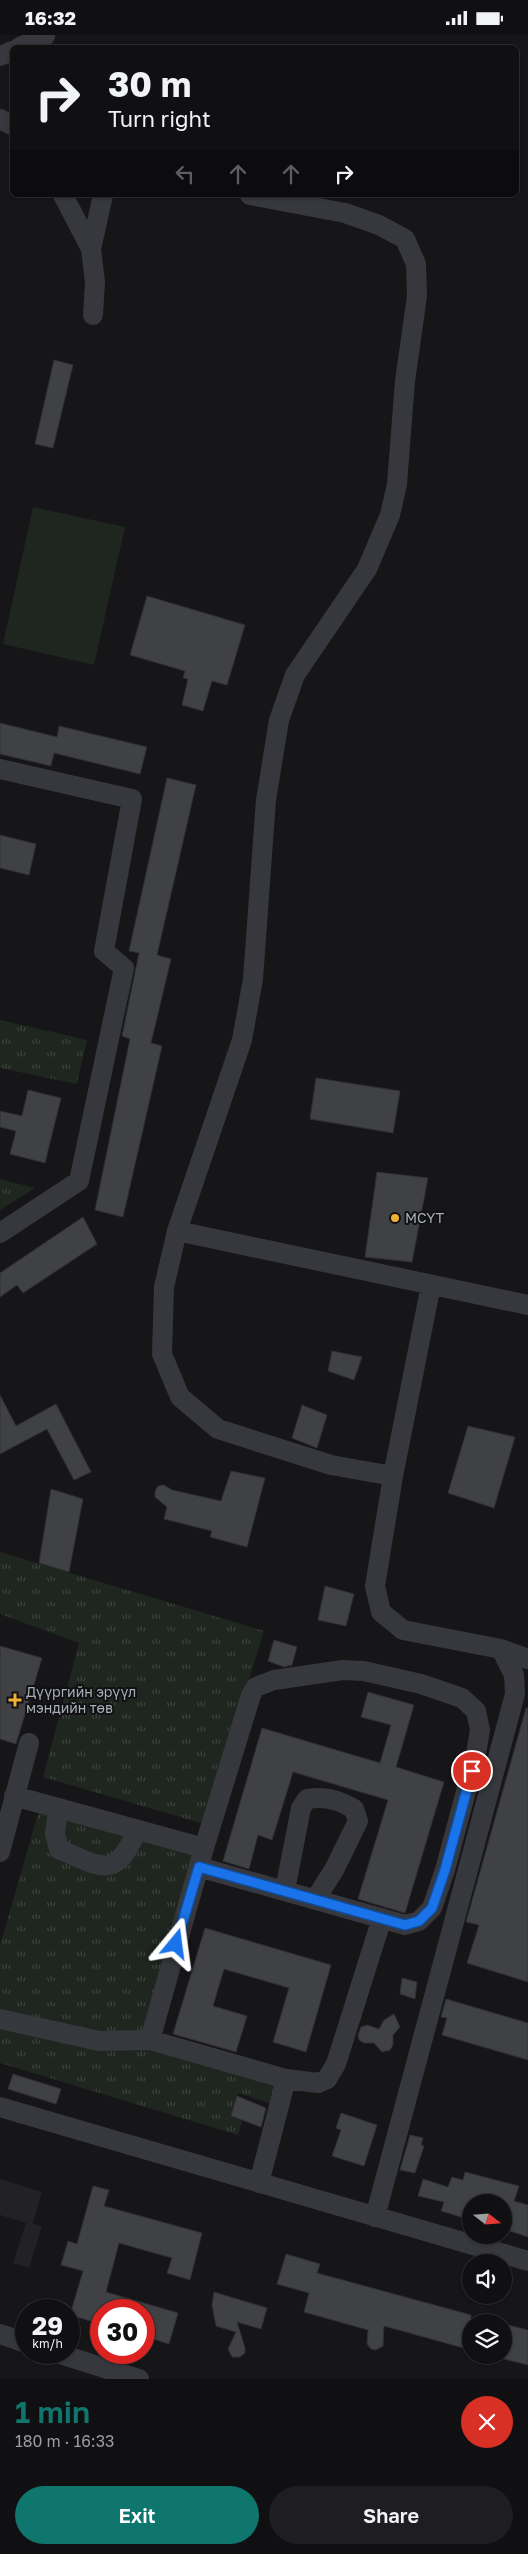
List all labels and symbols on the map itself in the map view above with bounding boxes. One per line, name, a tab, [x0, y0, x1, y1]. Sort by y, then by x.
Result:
place label: МСҮТ	[405, 1209, 445, 1226]
marker: МСҮТ	[389, 1212, 401, 1224]
place label: Дүүргийн эрүүл мэндийн төв	[26, 1683, 136, 1716]
marker: Дүүргийн эрүүл мэндийн төв	[8, 1693, 22, 1707]
pin	[451, 1750, 493, 1792]
position arrow	[149, 1917, 201, 1969]
north arrow	[462, 2194, 512, 2244]
speed limit sign: 30	[90, 2299, 155, 2364]

